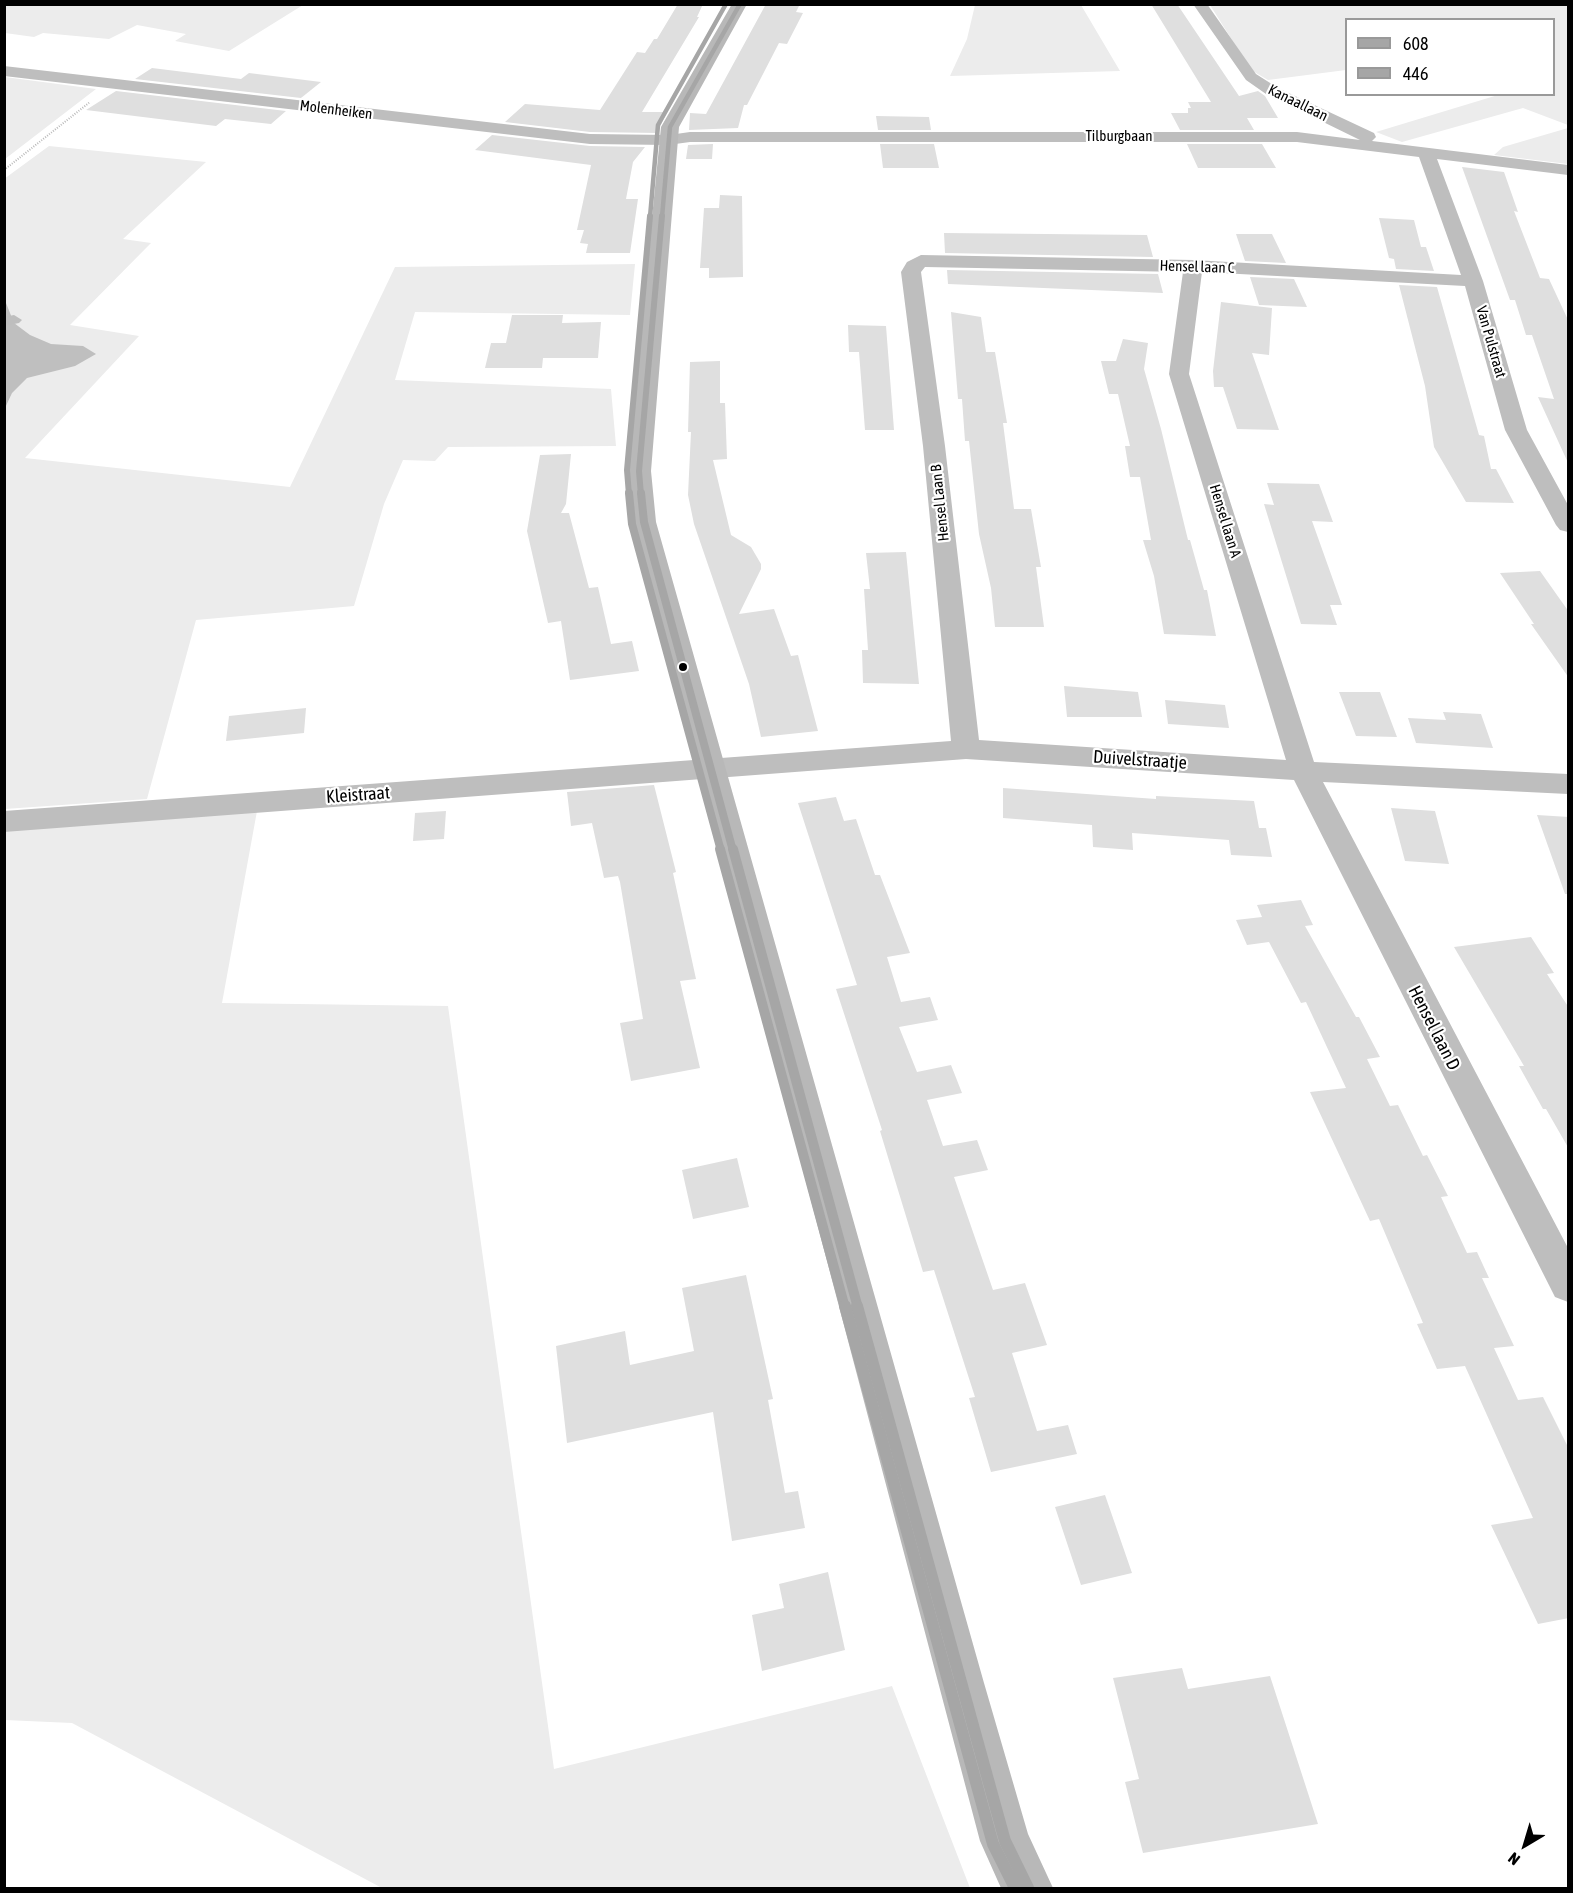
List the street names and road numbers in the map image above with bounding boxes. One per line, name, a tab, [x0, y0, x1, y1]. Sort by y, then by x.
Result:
street label: Kanaallaan	[1265, 81, 1331, 125]
street label: Molenheiken	[299, 97, 373, 123]
street label: Tilburgbaan	[1086, 127, 1152, 145]
street label: Hensel laan C	[1159, 257, 1235, 277]
street label: Van Pulstraat	[1472, 304, 1510, 380]
street label: Hensel Laan B	[927, 464, 953, 542]
street label: Hensel laan A	[1205, 482, 1245, 560]
street label: Duivelstraatje	[1092, 746, 1188, 774]
street label: Kleistraat	[325, 782, 391, 808]
street label: Hensel laan D	[1404, 982, 1464, 1074]

